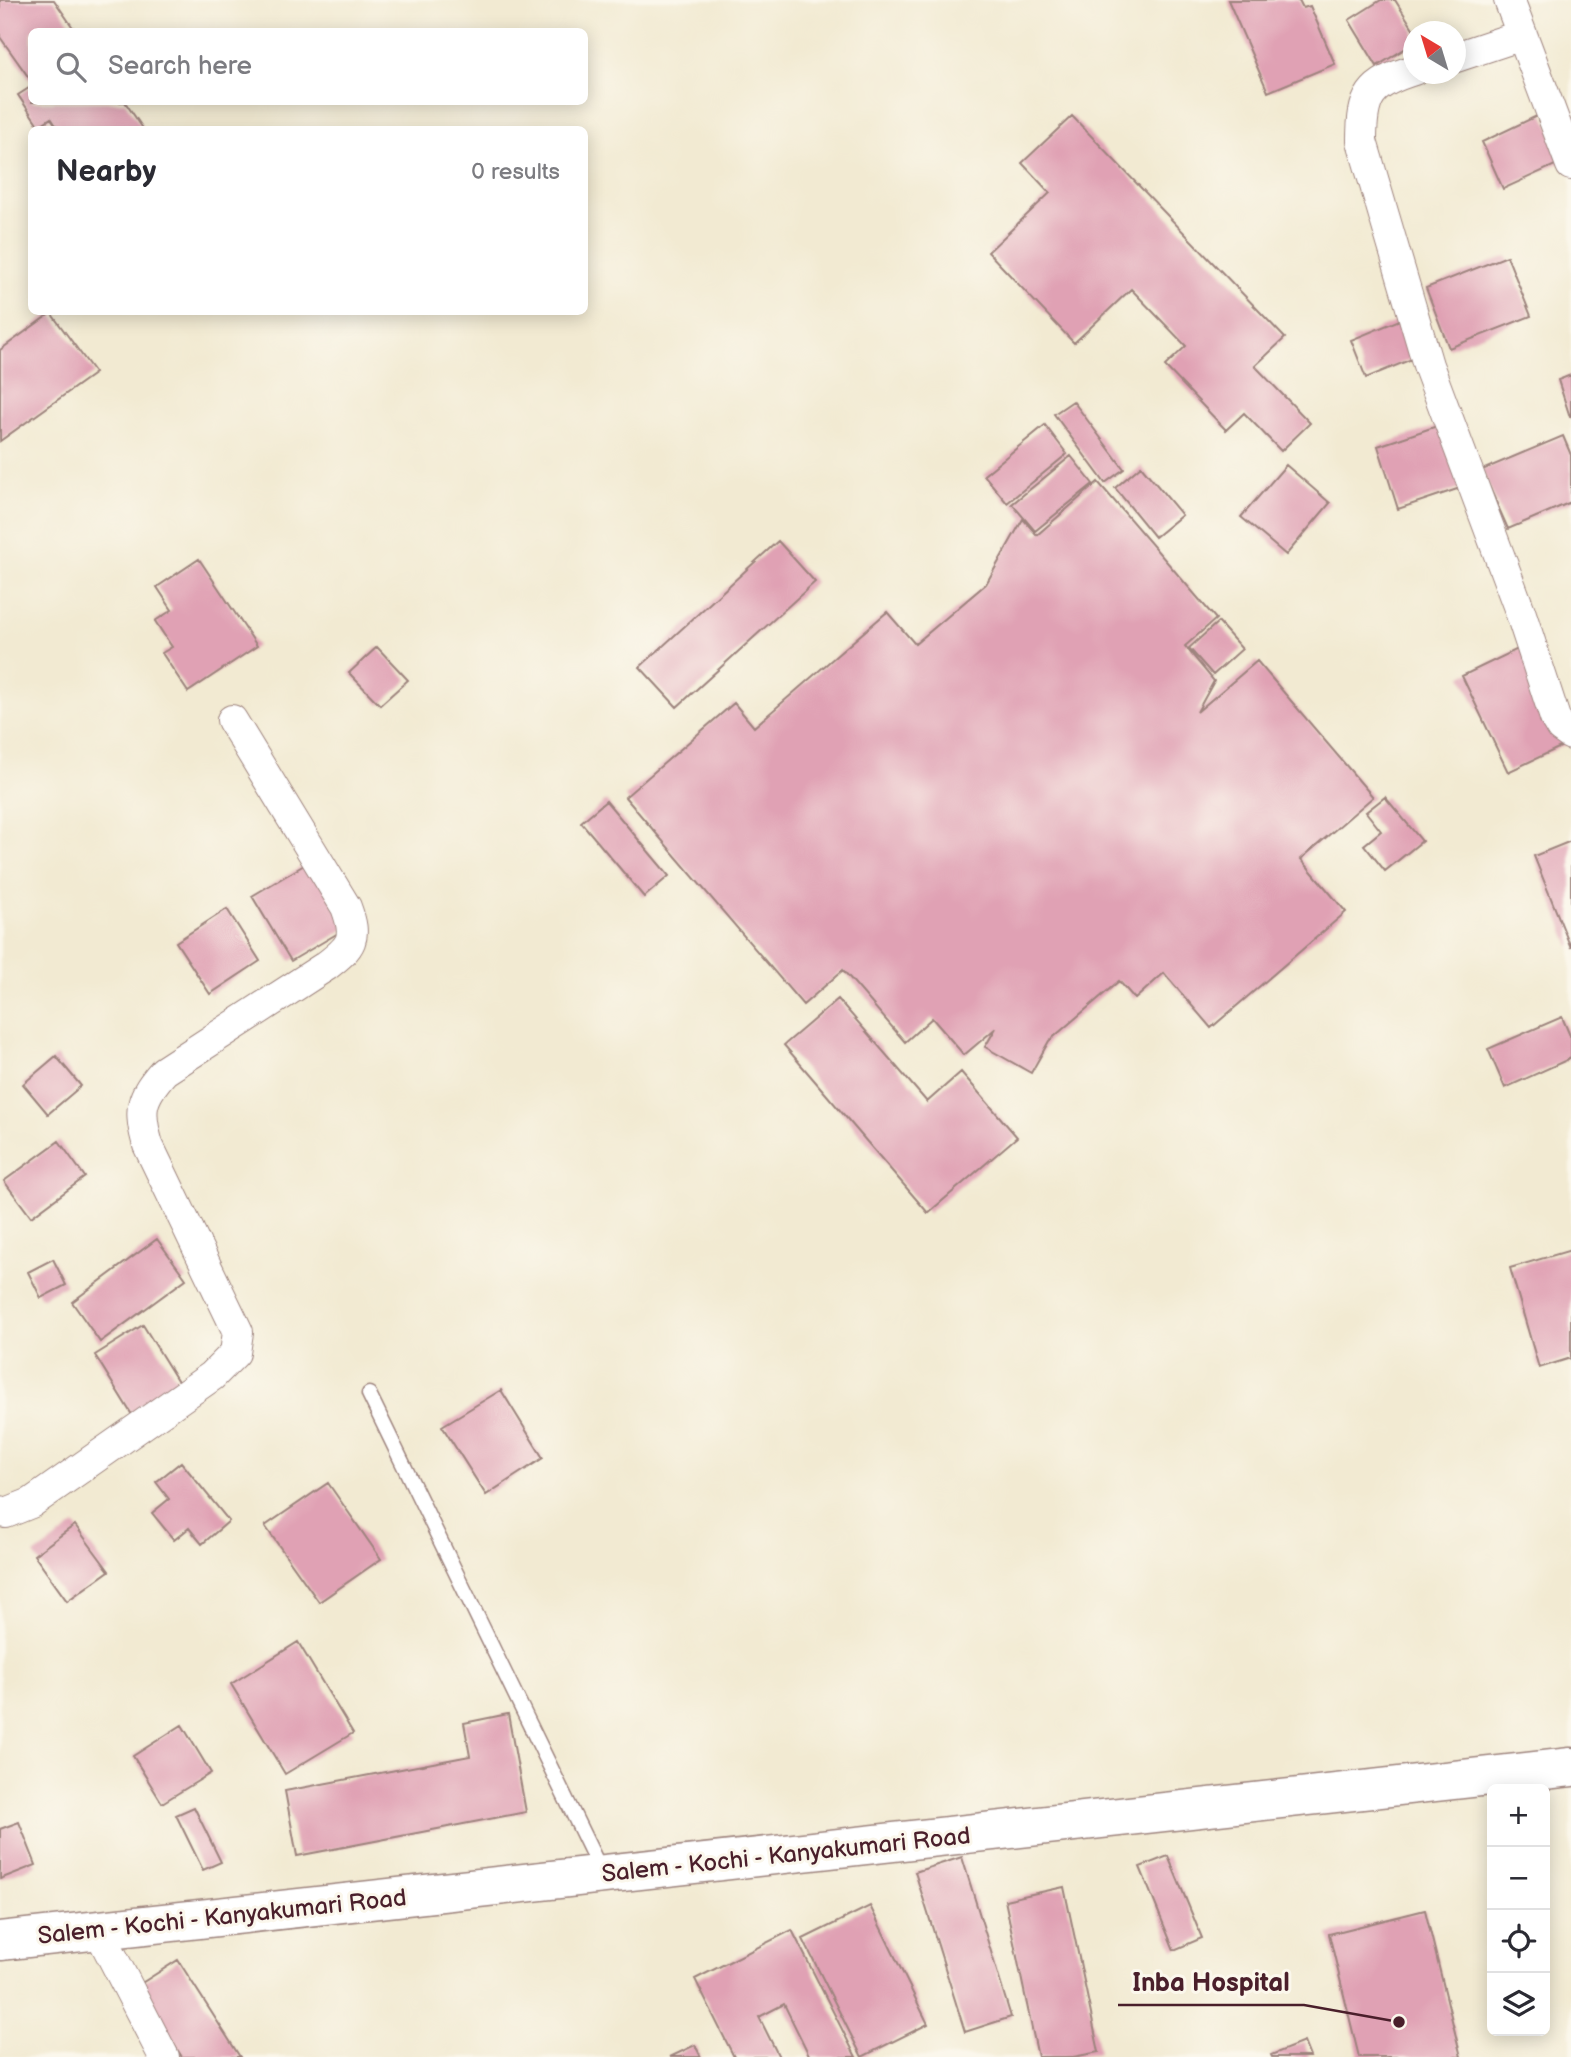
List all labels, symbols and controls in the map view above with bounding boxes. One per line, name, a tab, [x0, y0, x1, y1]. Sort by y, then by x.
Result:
north arrow	[1403, 21, 1466, 84]
search box	[28, 28, 588, 105]
icon: search	[52, 48, 90, 86]
text: Search here	[108, 51, 252, 82]
text: Nearby	[56, 154, 156, 190]
text: 0 results	[471, 158, 560, 186]
map controls	[1487, 1784, 1550, 2036]
button: +	[1487, 1784, 1550, 1847]
street label: Salem - Kochi - Kanyakumari Road	[600, 1821, 972, 1889]
button: −	[1487, 1847, 1550, 1910]
street label: Salem - Kochi - Kanyakumari Road	[36, 1883, 408, 1951]
button: locate	[1487, 1910, 1550, 1973]
callout: Inba Hospital	[1118, 1958, 1304, 2005]
text: Inba Hospital	[1132, 1968, 1290, 1999]
button: layers	[1487, 1973, 1550, 2036]

